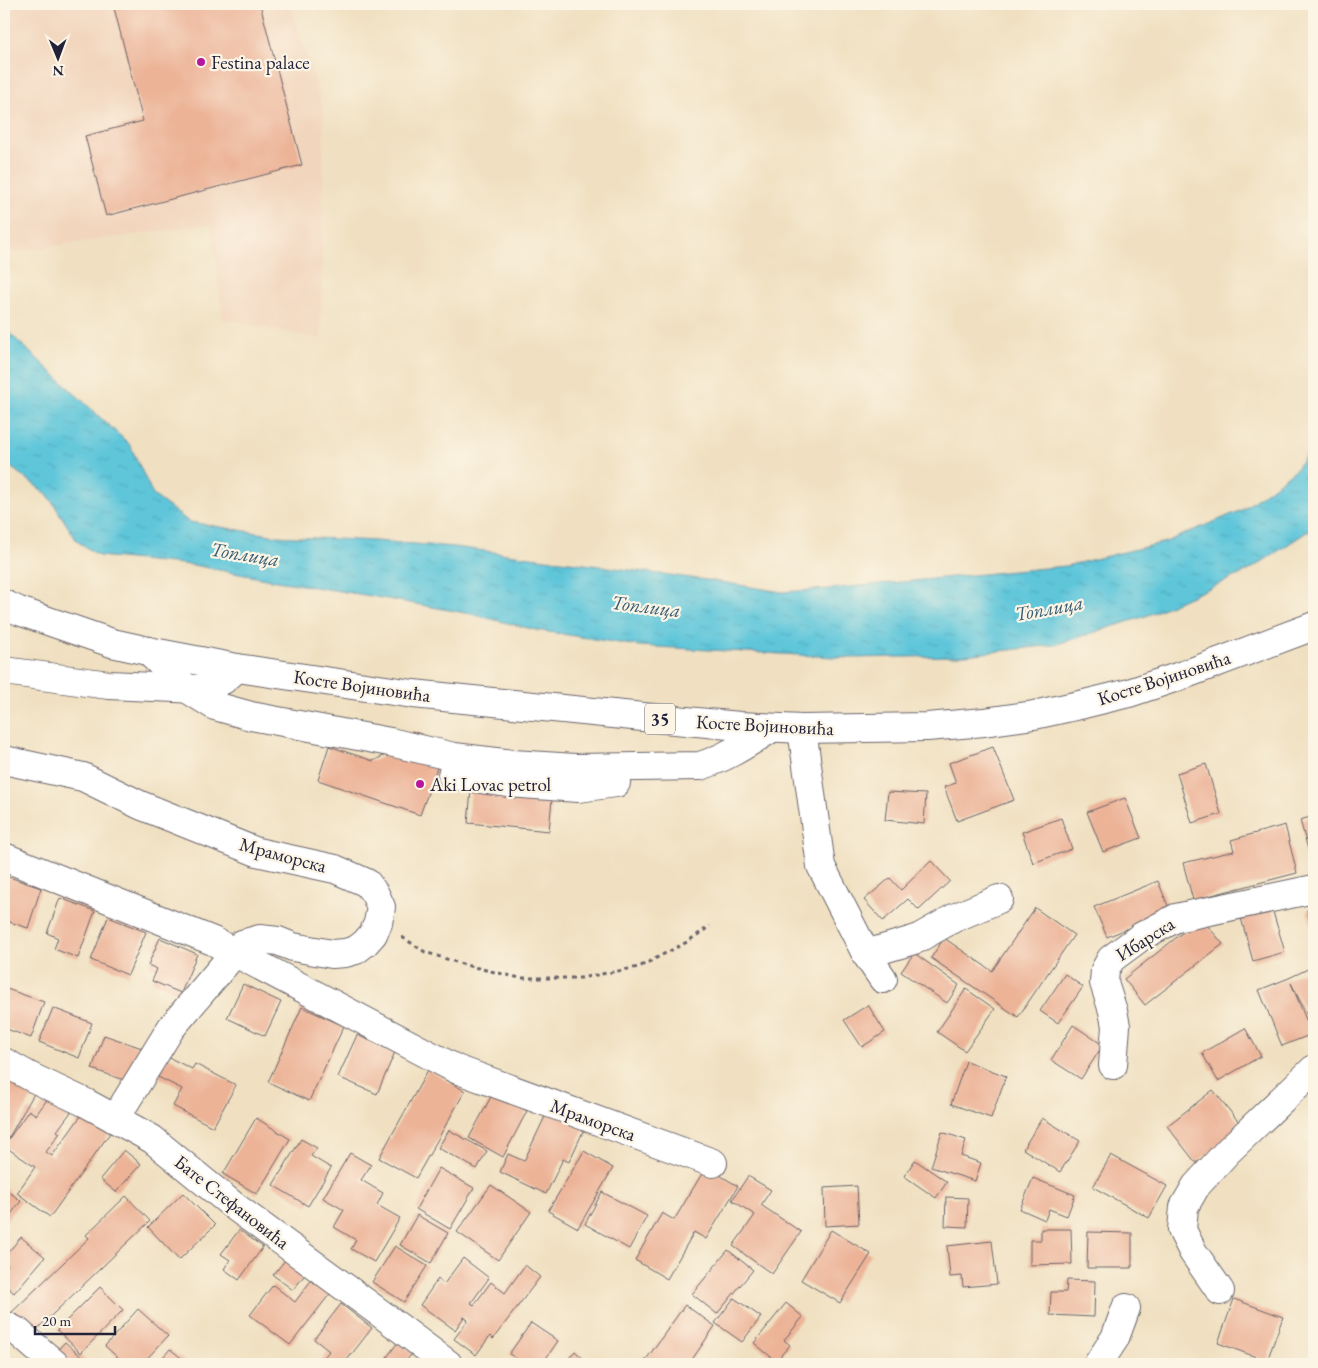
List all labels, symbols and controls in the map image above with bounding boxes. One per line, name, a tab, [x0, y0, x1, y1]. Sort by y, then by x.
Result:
north arrow	[32, 32, 82, 82]
place label: Festina palace	[211, 50, 310, 75]
marker: Festina palace	[195, 56, 207, 68]
text: N	[52, 62, 64, 80]
water label: Топлица	[209, 536, 281, 572]
water label: Топлица	[610, 589, 682, 623]
water label: Топлица	[1013, 589, 1085, 627]
street label: Косте Војиновића	[1094, 645, 1234, 711]
street label: Косте Војиновића	[292, 664, 432, 708]
road number: 35	[645, 704, 675, 734]
street label: Косте Војиновића	[695, 709, 835, 741]
place label: Aki Lovac petrol	[429, 772, 552, 797]
marker: Aki Lovac petrol	[414, 778, 426, 790]
street label: Мраморска	[237, 831, 330, 879]
street label: Ибарска	[1111, 911, 1179, 967]
street label: Мраморска	[547, 1093, 640, 1147]
street label: Бате Стефановића	[169, 1149, 295, 1255]
scale bar	[35, 1303, 115, 1335]
text: 20 m	[42, 1311, 71, 1330]

